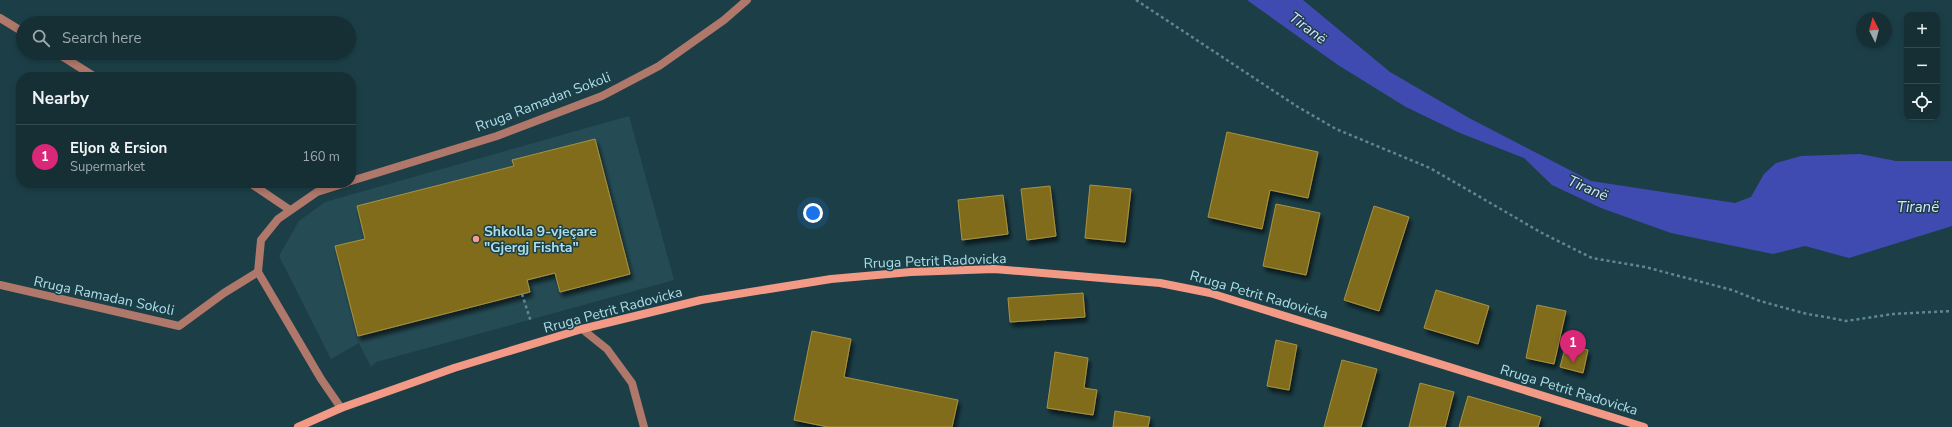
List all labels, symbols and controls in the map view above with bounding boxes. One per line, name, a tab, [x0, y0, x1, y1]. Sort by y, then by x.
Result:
water label: Tiranë	[1285, 7, 1331, 49]
north arrow	[1856, 12, 1892, 48]
map controls	[1904, 12, 1940, 120]
button: +	[1904, 12, 1940, 48]
search box	[16, 16, 356, 60]
icon: search	[30, 27, 52, 49]
text: Search here	[62, 28, 142, 48]
button: −	[1904, 48, 1940, 84]
street label: Rruga Ramadan Sokoli	[473, 67, 613, 137]
button: locate	[1904, 84, 1940, 120]
text: Nearby	[32, 87, 89, 110]
text: Eljon & Ersion	[70, 138, 167, 158]
text: 1	[41, 148, 49, 166]
text: 160 m	[302, 148, 340, 166]
text: Supermarket	[70, 158, 145, 176]
water label: Tiranë	[1565, 171, 1611, 205]
water label: Tiranë	[1897, 197, 1939, 217]
your location	[803, 203, 823, 223]
place label: Shkolla 9-vjeçare "Gjergj Fishta"	[484, 222, 597, 257]
marker: Shkolla 9-vjeçare "Gjergj Fishta"	[471, 234, 481, 244]
street label: Rruga Petrit Radovicka	[863, 249, 1007, 273]
street label: Rruga Petrit Radovicka	[1188, 266, 1330, 324]
street label: Rruga Ramadan Sokoli	[32, 272, 176, 320]
street label: Rruga Petrit Radovicka	[541, 282, 685, 338]
pin: 1	[1560, 330, 1586, 363]
street label: Rruga Petrit Radovicka	[1498, 360, 1640, 420]

